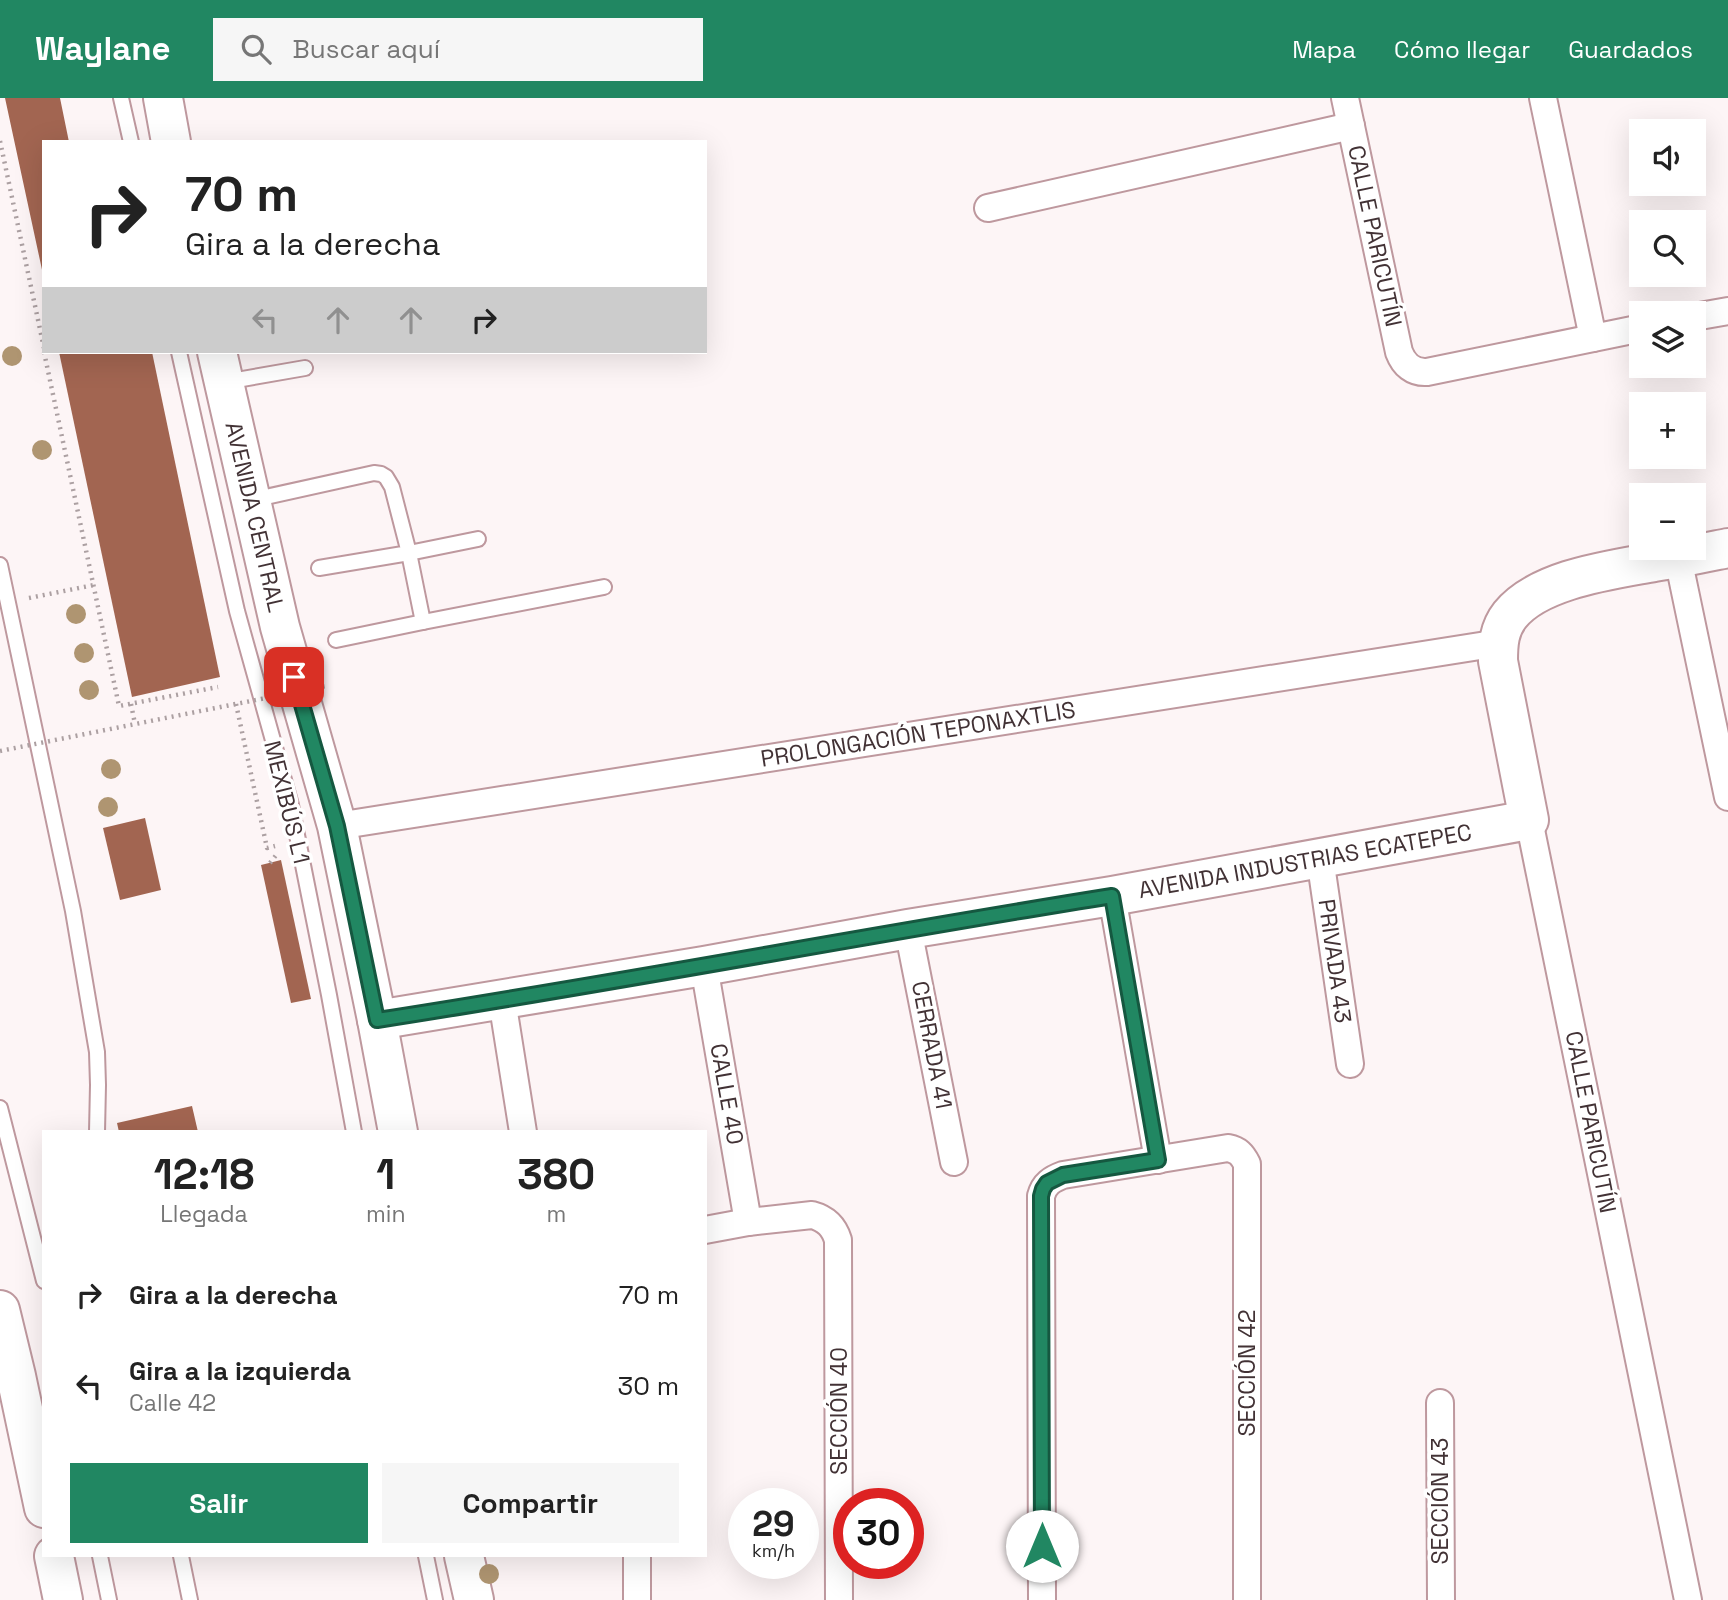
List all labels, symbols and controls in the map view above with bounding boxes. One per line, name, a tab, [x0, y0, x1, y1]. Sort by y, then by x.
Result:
search box	[213, 18, 703, 81]
text: Waylane	[35, 28, 171, 70]
icon: search	[237, 30, 275, 68]
text: Buscar aquí	[293, 32, 440, 66]
text: Mapa	[1292, 34, 1356, 65]
text: Cómo llegar	[1394, 34, 1530, 65]
text: Guardados	[1568, 34, 1693, 65]
map controls	[1629, 119, 1706, 560]
button: sound	[1629, 119, 1706, 196]
street label: CALLE PARICUTÍN	[1341, 143, 1409, 329]
text: 70 m	[185, 163, 298, 225]
icon: right	[70, 168, 161, 259]
button: search	[1629, 210, 1706, 287]
text: Gira a la derecha	[185, 224, 440, 264]
icon: left	[246, 301, 284, 339]
icon: ahead	[319, 301, 357, 339]
icon: ahead	[392, 301, 430, 339]
icon: right	[465, 301, 503, 339]
button: layers	[1629, 301, 1706, 378]
button: +	[1629, 392, 1706, 469]
street label: AVENIDA CENTRAL	[219, 419, 291, 615]
button: −	[1629, 483, 1706, 560]
pin	[264, 647, 324, 707]
icon: arrive	[275, 658, 313, 696]
street label: PROLONGACIÓN TEPONAXTLIS	[759, 694, 1077, 774]
street label: MEXIBÚS L1	[257, 737, 317, 867]
street label: AVENIDA INDUSTRIAS ECATEPEC	[1136, 817, 1474, 905]
street label: PRIVADA 43	[1311, 897, 1359, 1025]
street label: CERRADA 41	[905, 978, 959, 1112]
street label: CALLE PARICUTÍN	[1559, 1028, 1623, 1216]
street label: CALLE 40	[703, 1041, 751, 1147]
text: 12:18	[154, 1148, 254, 1201]
text: 1	[376, 1148, 395, 1201]
text: 380	[517, 1148, 595, 1201]
text: Llegada	[160, 1199, 248, 1229]
text: min	[366, 1199, 406, 1229]
text: m	[546, 1199, 566, 1229]
icon: right	[70, 1276, 108, 1314]
text: Gira a la derecha	[129, 1278, 338, 1312]
text: 70 m	[619, 1278, 679, 1312]
street label: SECCIÓN 42	[1232, 1309, 1262, 1437]
street label: SECCIÓN 40	[824, 1347, 854, 1475]
text: Gira a la izquierda	[129, 1354, 351, 1388]
icon: left	[70, 1367, 108, 1405]
text: 30 m	[618, 1369, 679, 1403]
text: Calle 42	[129, 1388, 216, 1418]
street label: SECCIÓN 43	[1425, 1437, 1455, 1565]
button: Salir	[70, 1463, 368, 1543]
button: Compartir	[382, 1463, 679, 1543]
speed limit sign: 30	[833, 1488, 924, 1579]
text: 29	[752, 1502, 795, 1546]
position arrow	[1005, 1509, 1079, 1583]
text: km/h	[752, 1539, 795, 1562]

